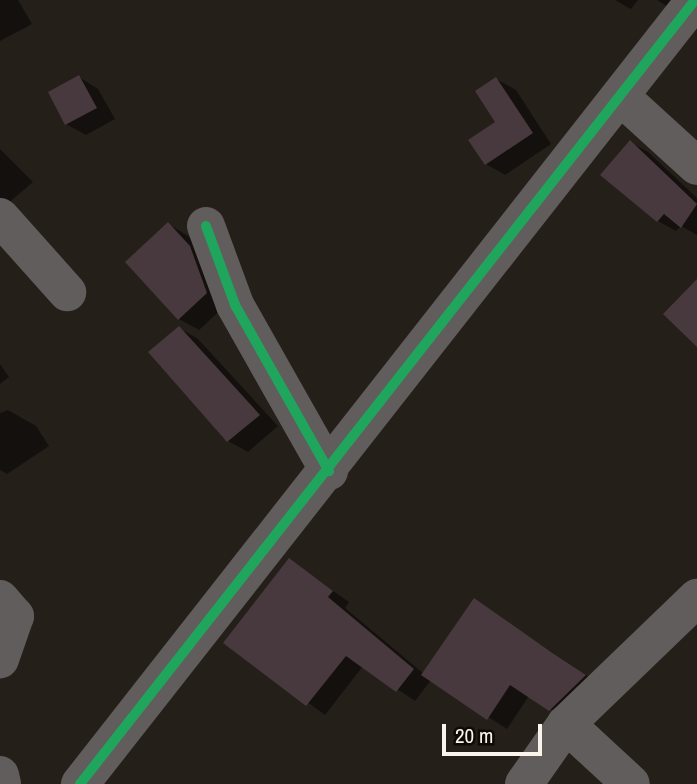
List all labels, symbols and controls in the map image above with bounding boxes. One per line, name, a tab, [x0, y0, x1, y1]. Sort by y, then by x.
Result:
scale bar	[445, 710, 545, 754]
text: 20 m	[455, 721, 493, 750]

